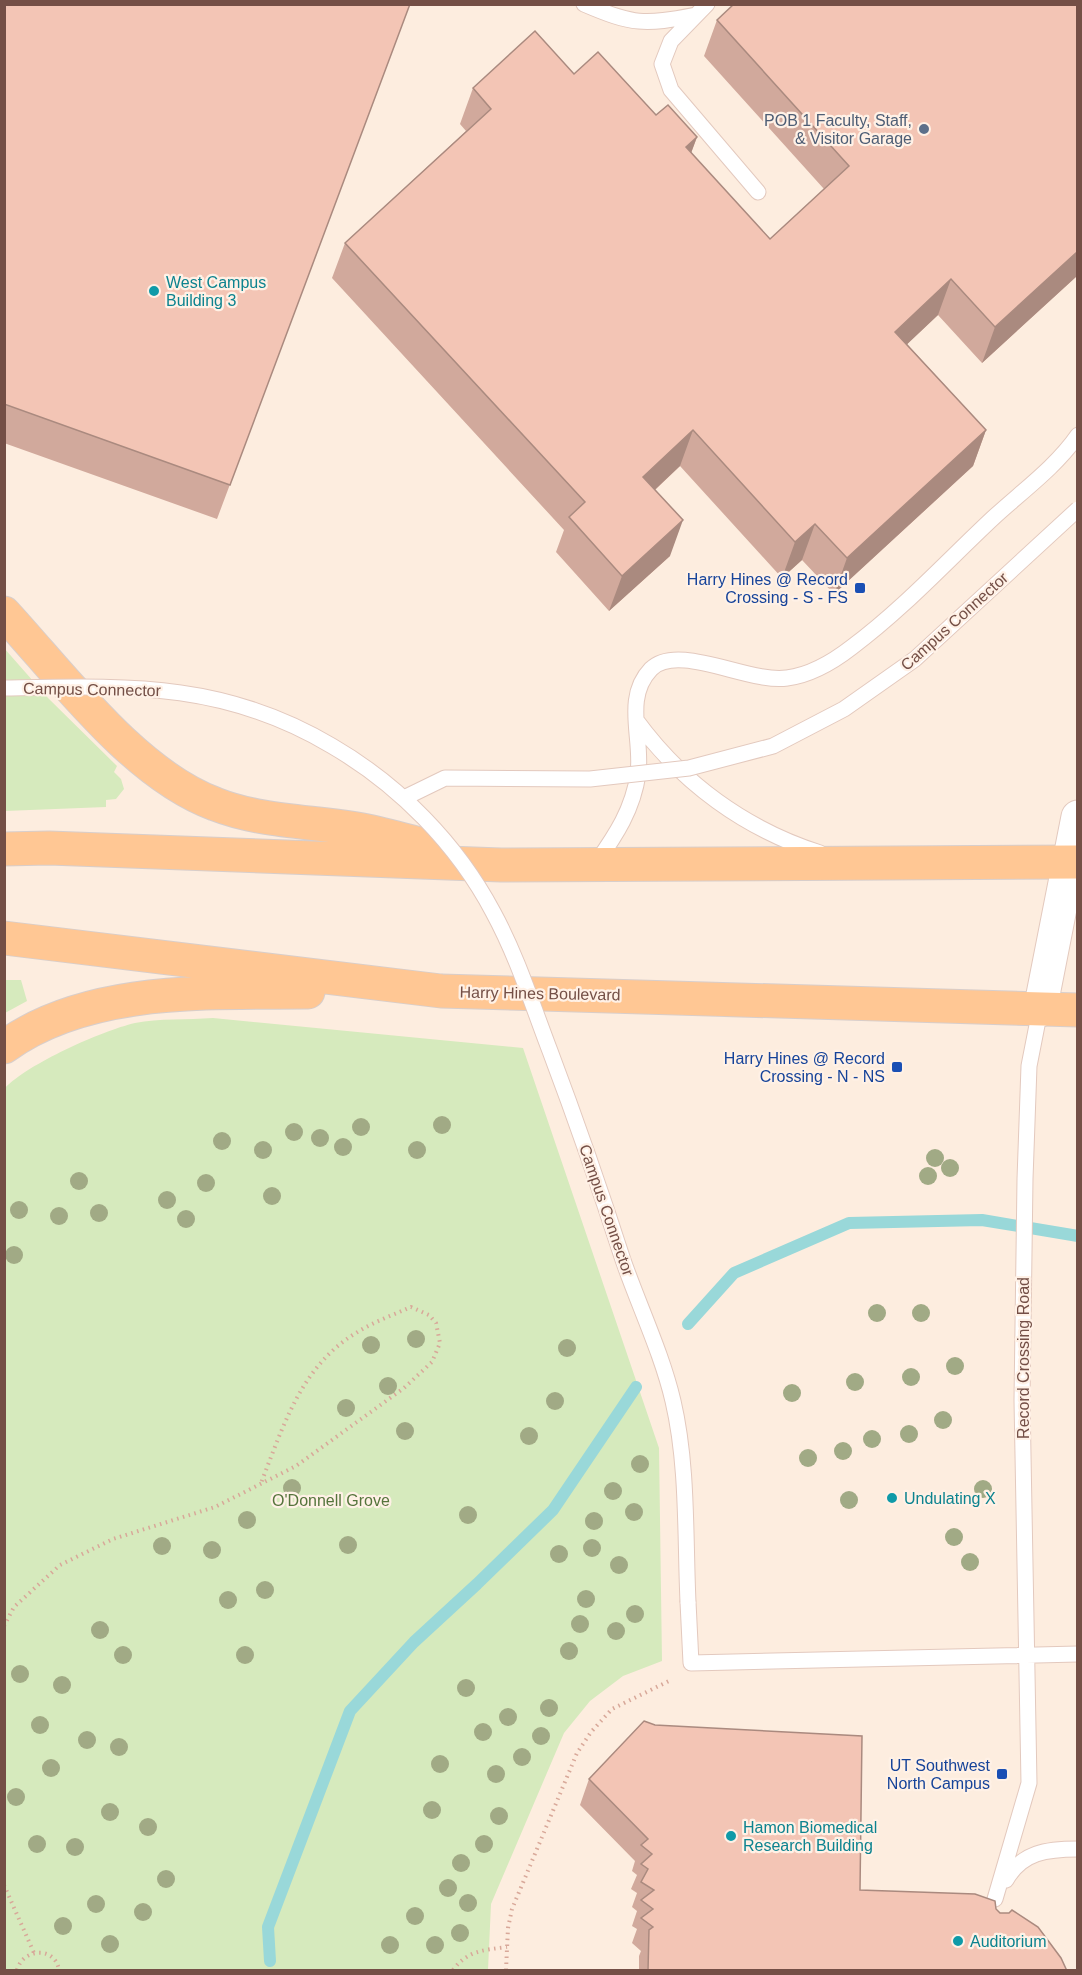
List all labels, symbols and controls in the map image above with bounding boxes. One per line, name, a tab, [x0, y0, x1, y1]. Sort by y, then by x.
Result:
place label: POB 1 Faculty, Staff, & Visitor Garage	[764, 112, 912, 147]
marker: POB 1 Faculty, Staff, & Visitor Garage	[917, 122, 931, 136]
place label: West Campus Building 3	[166, 274, 266, 309]
marker: West Campus Building 3	[147, 284, 161, 298]
street label: Campus Connector	[897, 568, 1012, 674]
place label: Harry Hines @ Record Crossing - S - FS	[687, 571, 848, 606]
marker: Harry Hines @ Record Crossing - S - FS	[853, 581, 867, 595]
street label: Campus Connector	[23, 680, 162, 699]
street label: Harry Hines Boulevard	[459, 984, 621, 1003]
place label: Harry Hines @ Record Crossing - N - NS	[724, 1050, 885, 1085]
marker: Harry Hines @ Record Crossing - N - NS	[890, 1060, 904, 1074]
street label: Campus Connector	[576, 1142, 637, 1279]
street label: Record Crossing Road	[1015, 1277, 1032, 1439]
place label: Undulating X	[904, 1490, 996, 1507]
marker: Undulating X	[885, 1491, 899, 1505]
park label: O'Donnell Grove	[272, 1492, 390, 1509]
place label: UT Southwest North Campus	[887, 1757, 991, 1792]
marker: UT Southwest North Campus	[995, 1767, 1009, 1781]
place label: Hamon Biomedical Research Building	[743, 1819, 877, 1854]
marker: Hamon Biomedical Research Building	[724, 1829, 738, 1843]
place label: Auditorium	[970, 1933, 1046, 1950]
marker: Auditorium	[951, 1934, 965, 1948]

